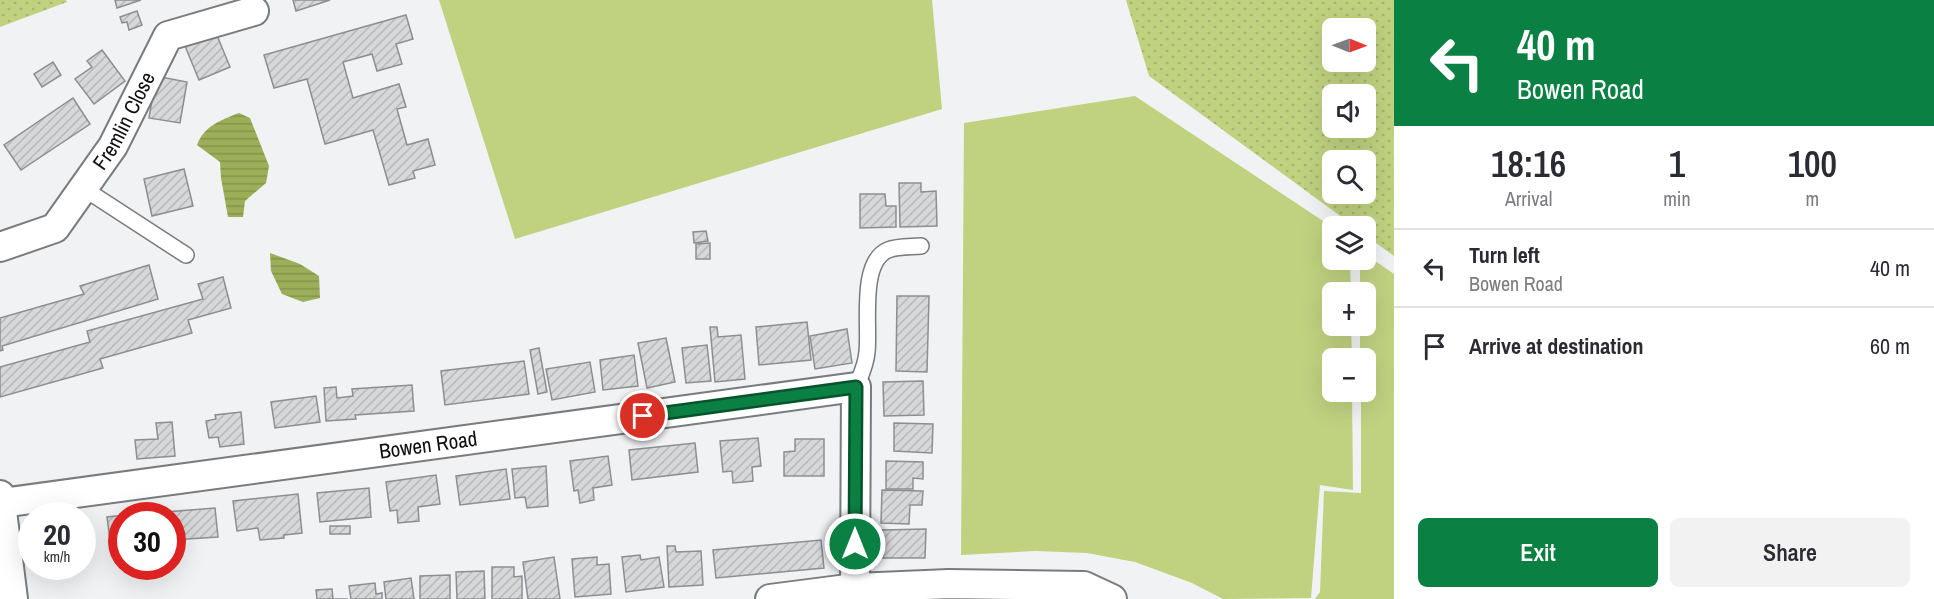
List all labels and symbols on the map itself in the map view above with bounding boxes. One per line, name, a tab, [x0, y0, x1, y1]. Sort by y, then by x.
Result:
north arrow	[1322, 18, 1376, 72]
street label: Fremlin Close	[86, 67, 162, 176]
pin	[617, 390, 668, 441]
street label: Bowen Road	[377, 424, 479, 466]
speed limit sign: 30	[108, 502, 186, 580]
position arrow	[823, 512, 887, 576]

